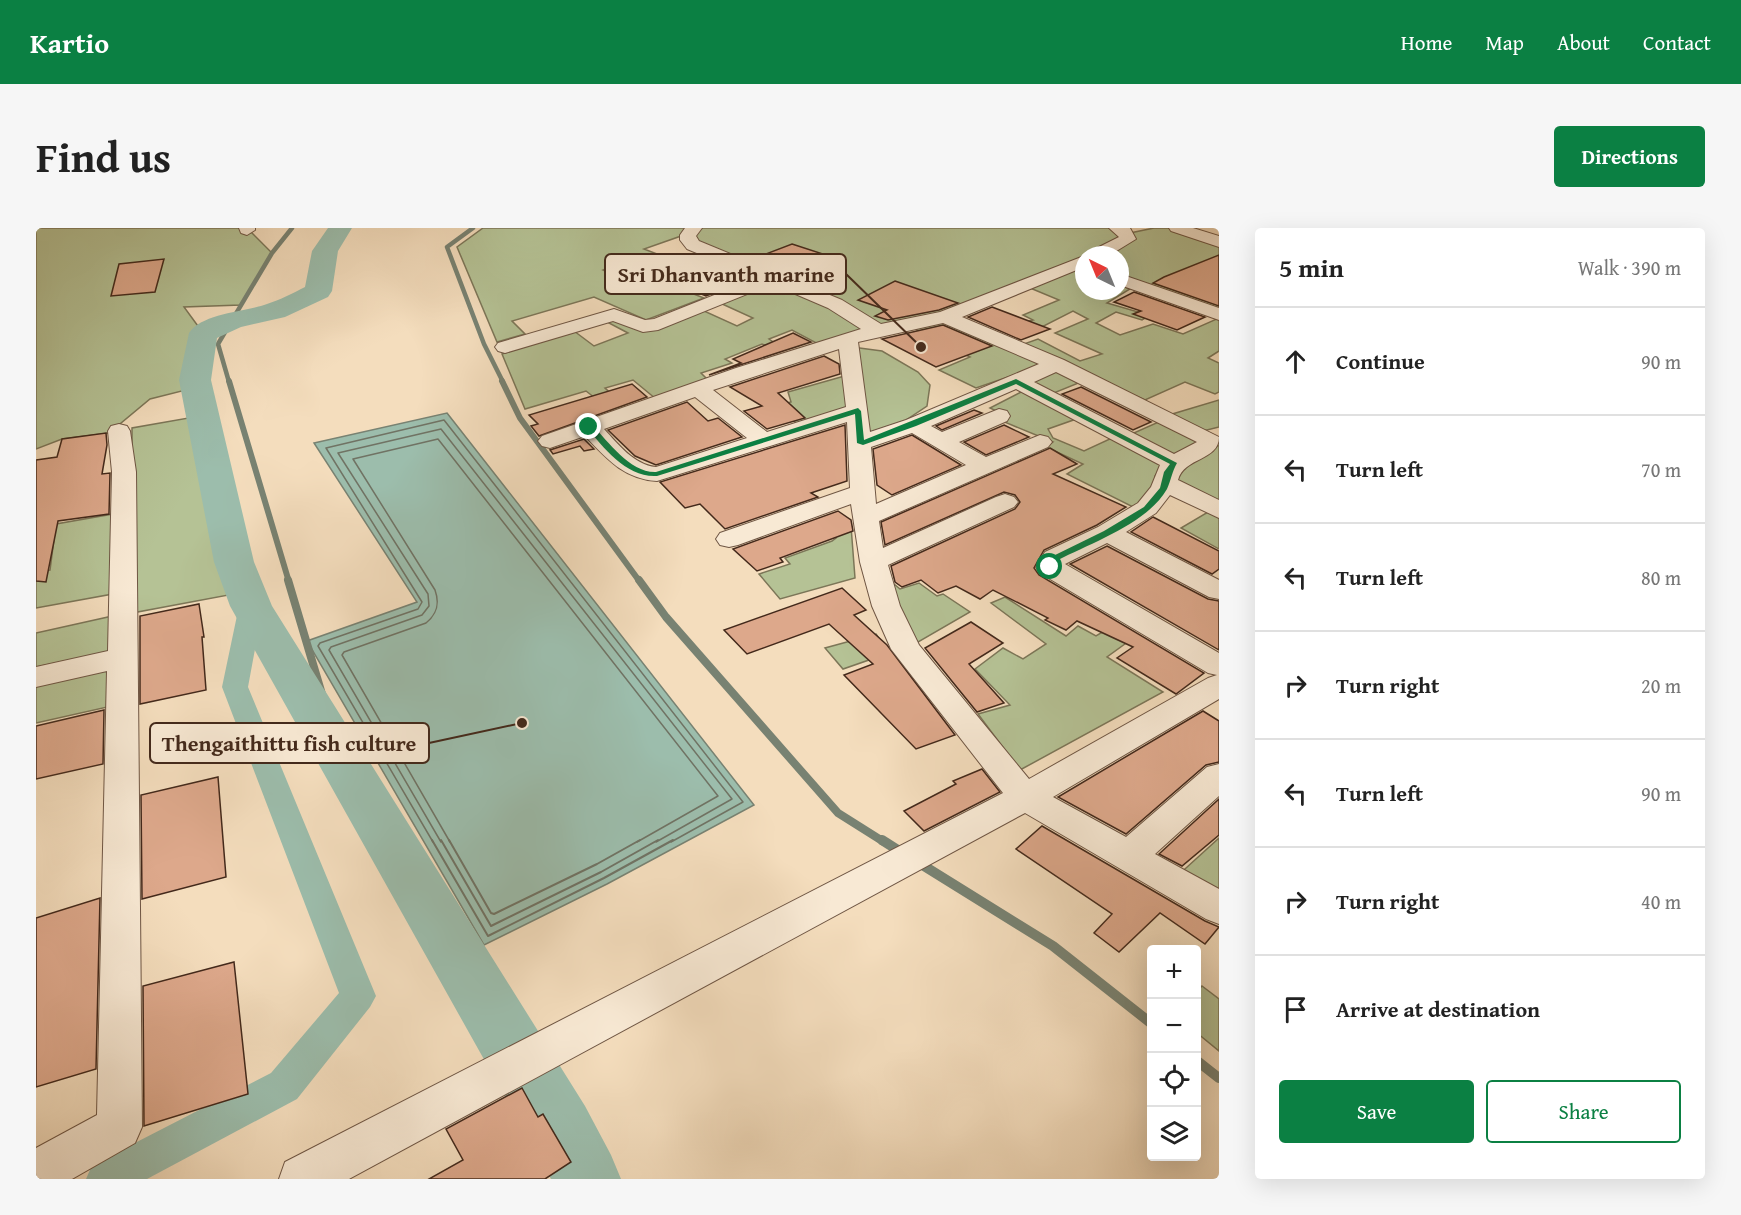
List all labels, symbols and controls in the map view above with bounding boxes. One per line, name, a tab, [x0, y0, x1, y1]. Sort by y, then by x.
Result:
text: Kartio	[30, 22, 109, 63]
text: Home	[1401, 27, 1452, 58]
text: Map	[1485, 27, 1524, 58]
text: About	[1557, 27, 1610, 58]
text: Contact	[1643, 27, 1711, 58]
text: Find us	[36, 126, 171, 187]
button: Directions	[1554, 126, 1705, 187]
north arrow	[1075, 246, 1129, 300]
text: 5 min	[1279, 248, 1344, 287]
text: Walk · 390 m	[1578, 253, 1681, 282]
callout: Sri Dhanvanth marine	[605, 254, 846, 294]
text: Sri Dhanvanth marine	[617, 258, 835, 290]
icon: ahead	[1279, 345, 1312, 378]
text: Continue	[1336, 345, 1425, 377]
text: 90 m	[1641, 347, 1681, 376]
route end	[575, 413, 601, 439]
icon: left	[1279, 453, 1312, 486]
text: Turn left	[1336, 453, 1423, 485]
text: 70 m	[1641, 455, 1681, 484]
route start	[1036, 553, 1062, 579]
icon: left	[1279, 561, 1312, 594]
text: Turn left	[1336, 561, 1423, 593]
text: 80 m	[1641, 563, 1681, 592]
icon: right	[1279, 669, 1312, 702]
text: Turn right	[1336, 669, 1439, 701]
text: 20 m	[1641, 671, 1681, 700]
callout: Thengaithittu fish culture	[150, 723, 429, 763]
text: Thengaithittu fish culture	[162, 727, 417, 759]
icon: left	[1279, 777, 1312, 810]
text: Turn left	[1336, 777, 1423, 809]
text: 90 m	[1641, 779, 1681, 808]
icon: right	[1279, 885, 1312, 918]
text: Turn right	[1336, 885, 1439, 917]
text: 40 m	[1641, 887, 1681, 916]
map controls	[1147, 945, 1201, 1161]
button: +	[1147, 945, 1201, 999]
icon: arrive	[1279, 993, 1312, 1026]
text: Arrive at destination	[1336, 993, 1540, 1025]
button: −	[1147, 999, 1201, 1053]
button: locate	[1147, 1053, 1201, 1107]
button: Save	[1279, 1080, 1474, 1143]
button: Share	[1486, 1080, 1681, 1143]
button: layers	[1147, 1107, 1201, 1161]

